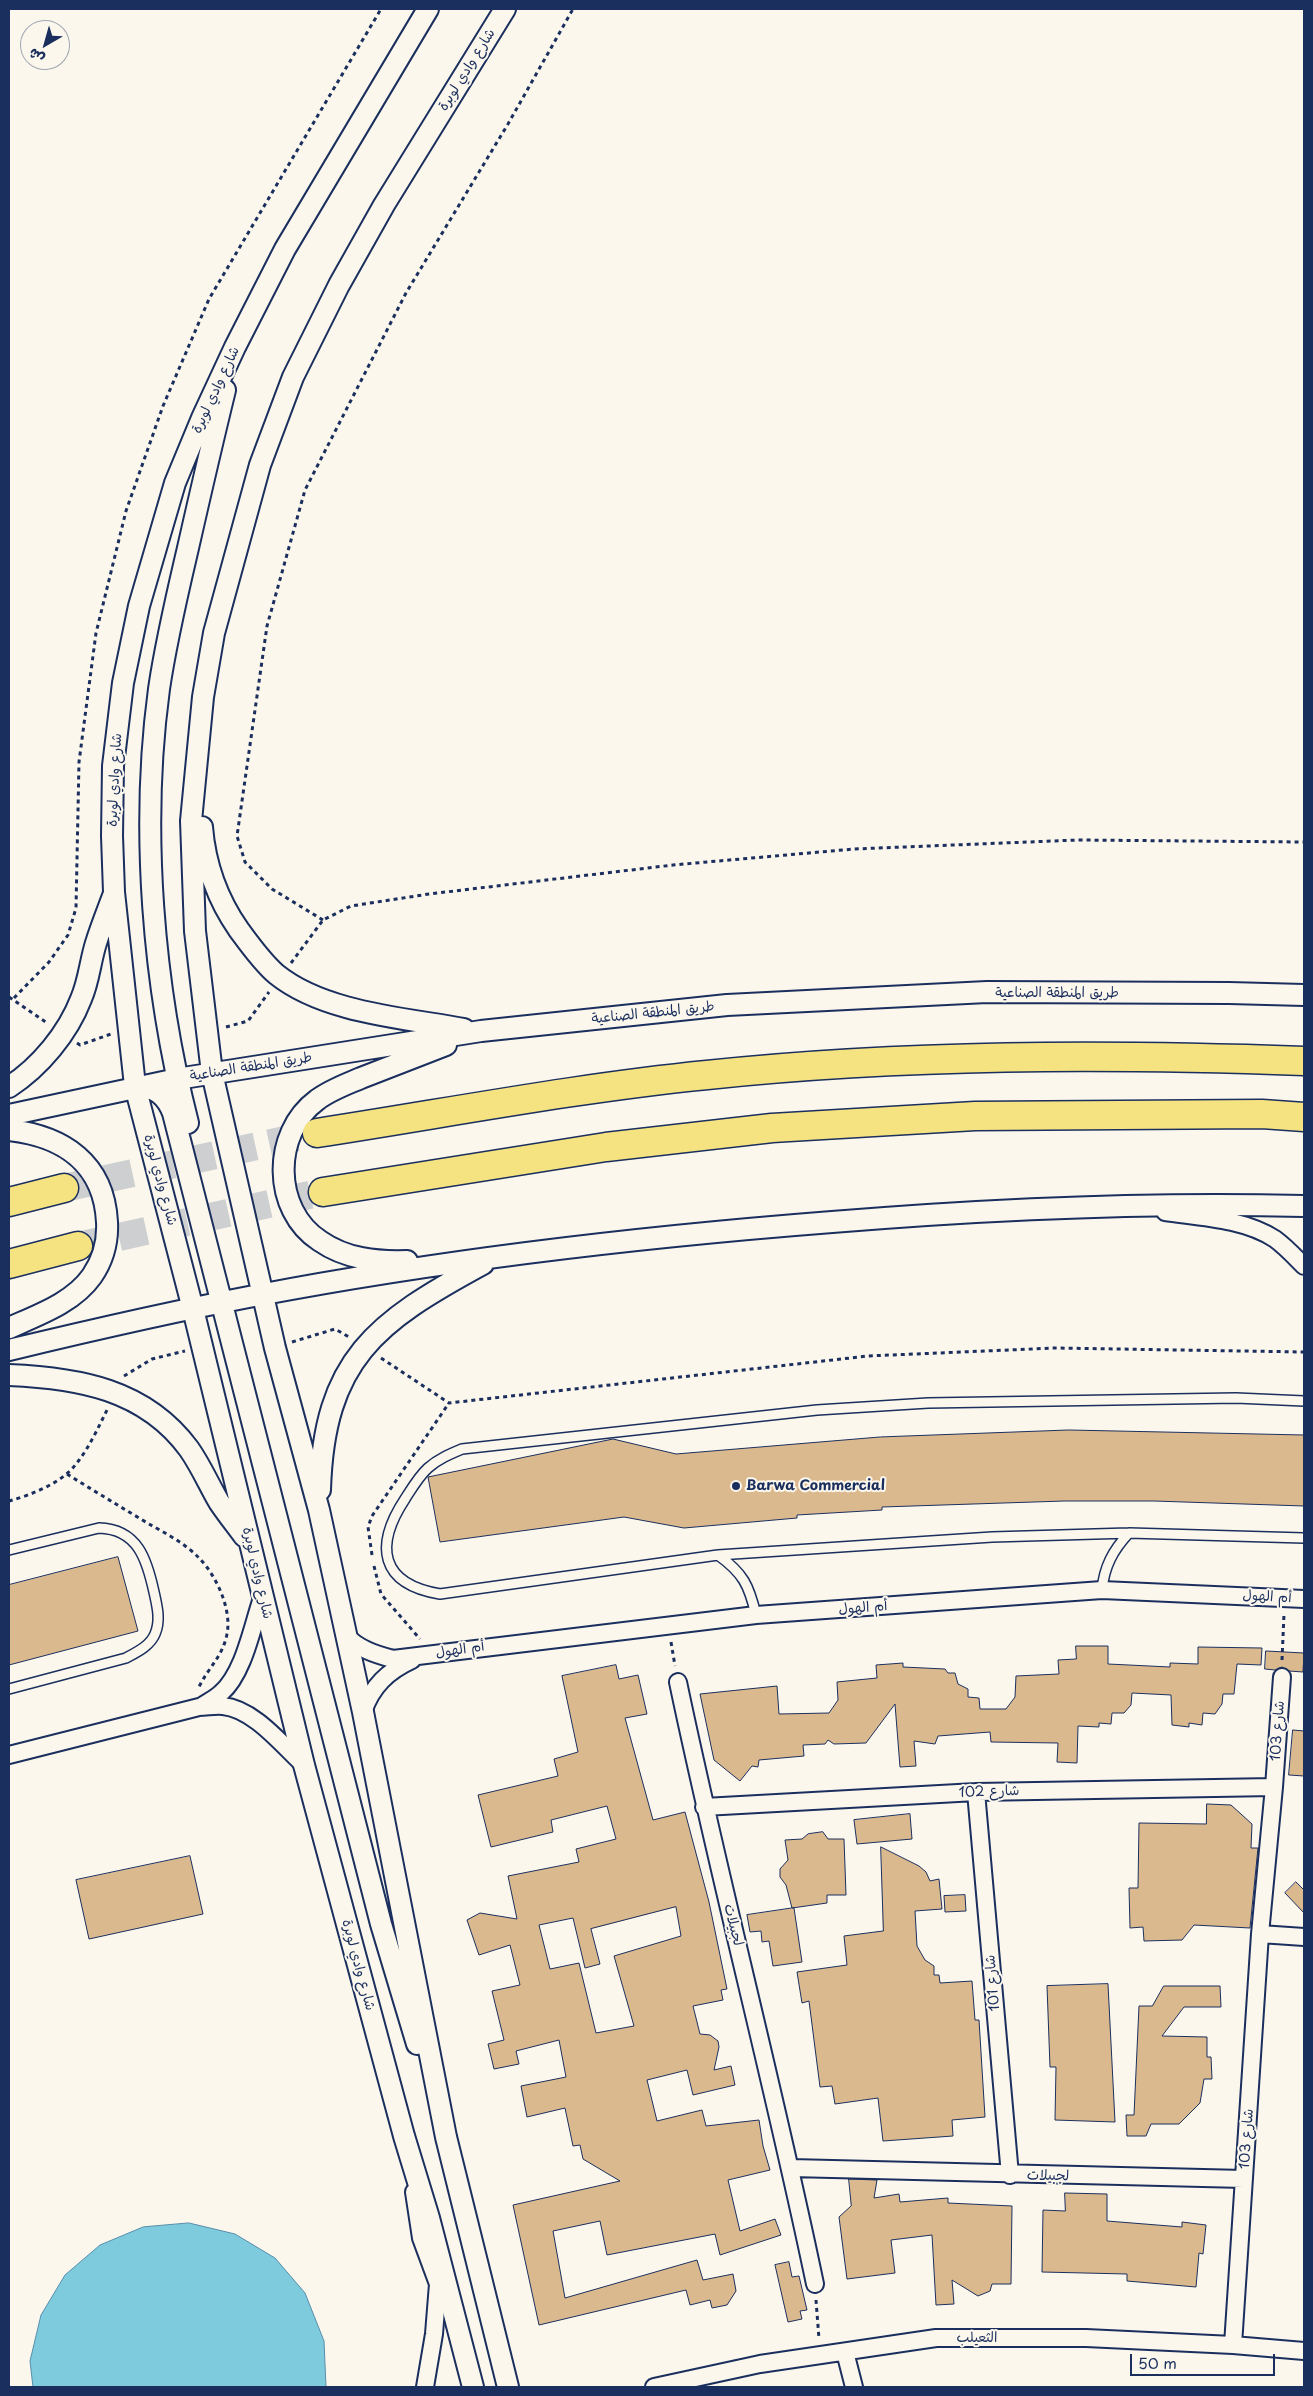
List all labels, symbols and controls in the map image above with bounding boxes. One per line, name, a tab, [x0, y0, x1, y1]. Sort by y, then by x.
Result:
north arrow	[20, 20, 70, 70]
street label: شارع وادي لوبرة	[435, 26, 499, 114]
text: ش	[24, 43, 49, 69]
street label: شارع وادي لوبرة	[189, 344, 243, 436]
street label: شارع وادي لوبرة	[104, 733, 126, 827]
street label: طريق المنطقة الصناعية	[995, 985, 1119, 1001]
street label: طريق المنطقة الصناعية	[591, 998, 715, 1028]
street label: طريق المنطقة الصناعية	[189, 1049, 313, 1085]
street label: شارع وادي لوبرة	[140, 1132, 180, 1228]
place label: Barwa Commercial	[746, 1478, 885, 1494]
marker: Barwa Commercial	[730, 1480, 742, 1492]
street label: شارع وادي لوبرة	[238, 1525, 276, 1621]
street label: أم الهول	[1242, 1587, 1292, 1607]
street label: أم الهول	[838, 1598, 888, 1618]
street label: أم الهول	[435, 1638, 485, 1662]
street label: شارع 103	[1268, 1700, 1288, 1762]
street label: شارع 102	[958, 1783, 1020, 1801]
street label: لجبيلات	[720, 1902, 746, 1948]
street label: شارع وادي لوبرة	[338, 1917, 378, 2013]
street label: شارع 101	[982, 1954, 1004, 2012]
street label: شارع 103	[1237, 2108, 1257, 2170]
street label: لجبيلات	[1027, 2167, 1069, 2185]
street label: الثعيلب	[957, 2330, 997, 2346]
scale bar	[1133, 2344, 1278, 2376]
text: 50 m	[1138, 2351, 1177, 2374]

